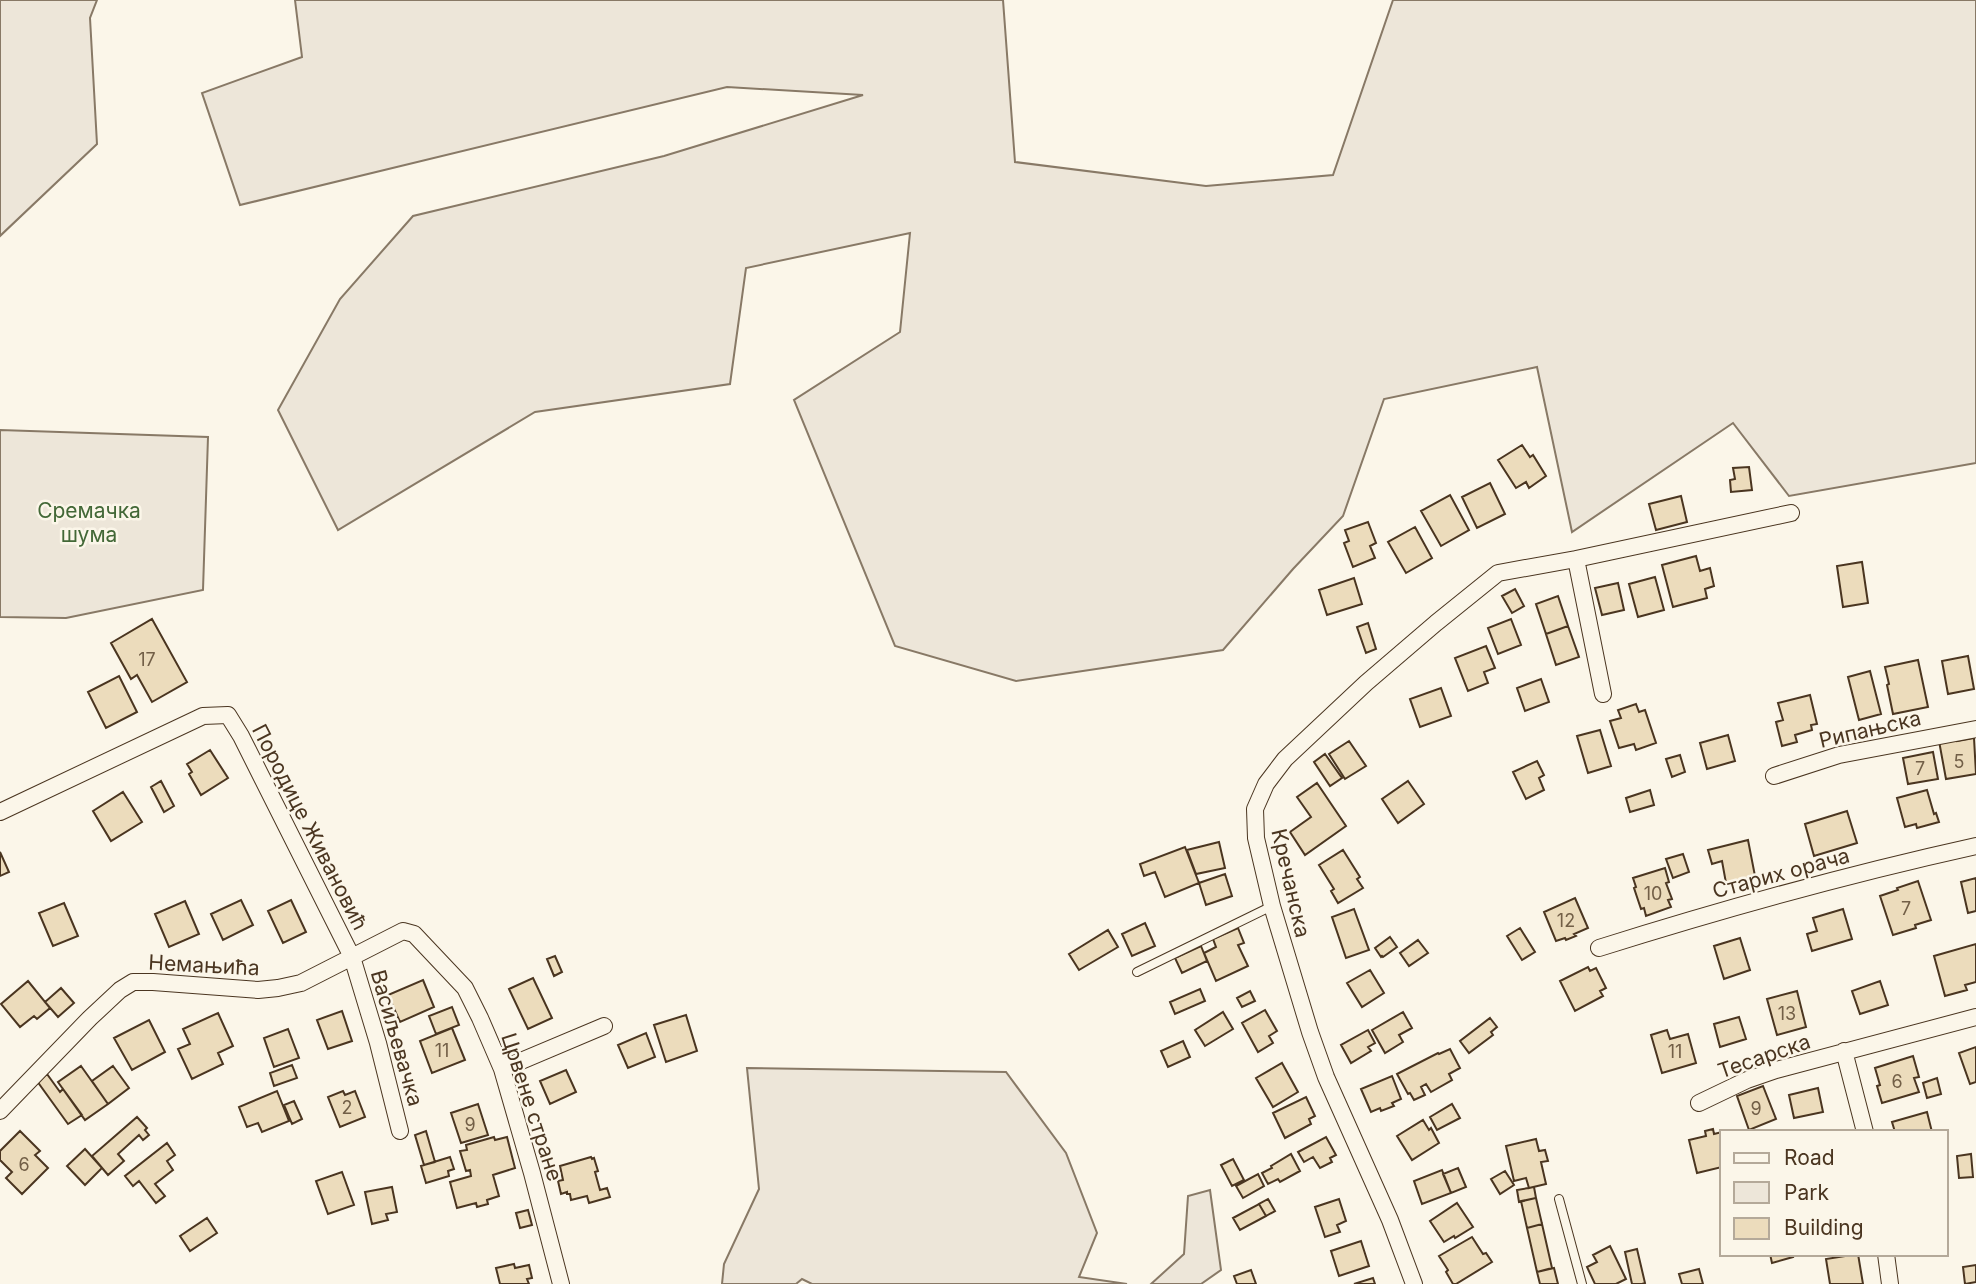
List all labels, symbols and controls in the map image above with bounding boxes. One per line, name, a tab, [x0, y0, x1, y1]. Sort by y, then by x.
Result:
park label: Сремачка шума	[37, 498, 141, 547]
house number: 17	[138, 649, 156, 670]
street label: Рипањска	[1817, 705, 1923, 753]
street label: Породице Живановић	[247, 720, 373, 934]
house number: 5	[1954, 751, 1964, 772]
house number: 7	[1915, 758, 1925, 779]
street label: Кречанска	[1266, 826, 1316, 940]
street label: Старих орача	[1710, 843, 1852, 903]
house number: 10	[1644, 883, 1662, 904]
house number: 7	[1901, 898, 1911, 919]
house number: 12	[1557, 910, 1575, 931]
street label: Немањића	[148, 950, 260, 980]
street label: Васиљевачка	[366, 967, 428, 1109]
house number: 13	[1778, 1003, 1796, 1024]
street label: Тесарска	[1714, 1029, 1814, 1083]
street label: Црвене стране	[496, 1030, 568, 1184]
house number: 11	[435, 1040, 449, 1061]
house number: 11	[1668, 1041, 1682, 1062]
house number: 6	[1891, 1071, 1903, 1092]
house number: 2	[342, 1097, 352, 1118]
house number: 9	[1750, 1098, 1762, 1119]
house number: 9	[464, 1114, 476, 1135]
legend	[1720, 1130, 1948, 1256]
text: Road	[1784, 1145, 1835, 1170]
house number: 6	[18, 1154, 30, 1175]
text: Park	[1784, 1180, 1829, 1205]
text: Building	[1784, 1215, 1864, 1240]

